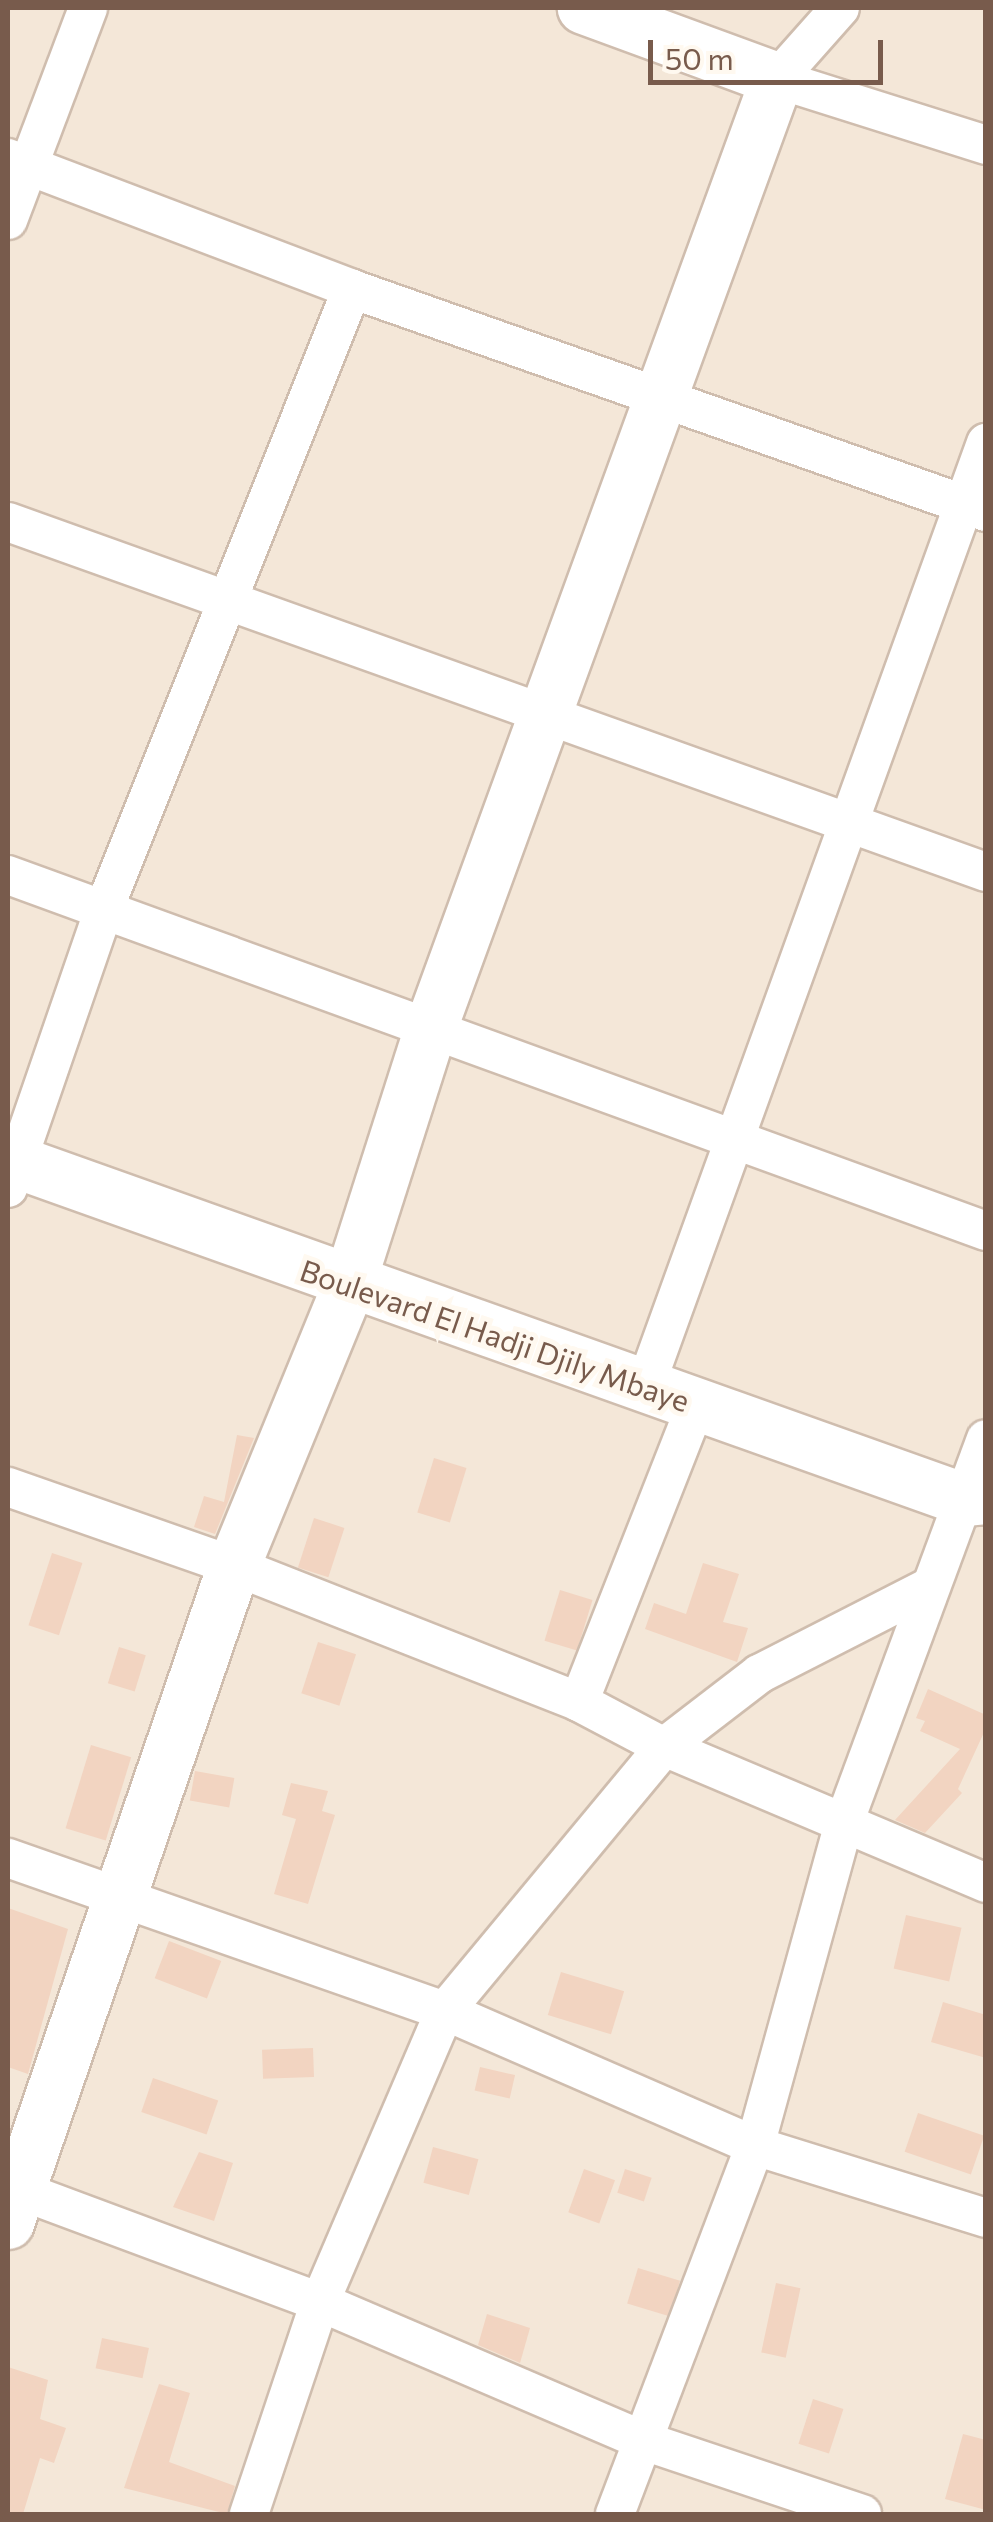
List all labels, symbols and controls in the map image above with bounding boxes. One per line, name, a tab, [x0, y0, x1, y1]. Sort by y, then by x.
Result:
scale bar	[653, 20, 888, 82]
text: 50 m	[665, 39, 734, 76]
street label: Boulevard El Hadji Djily Mbaye	[296, 1251, 694, 1419]

